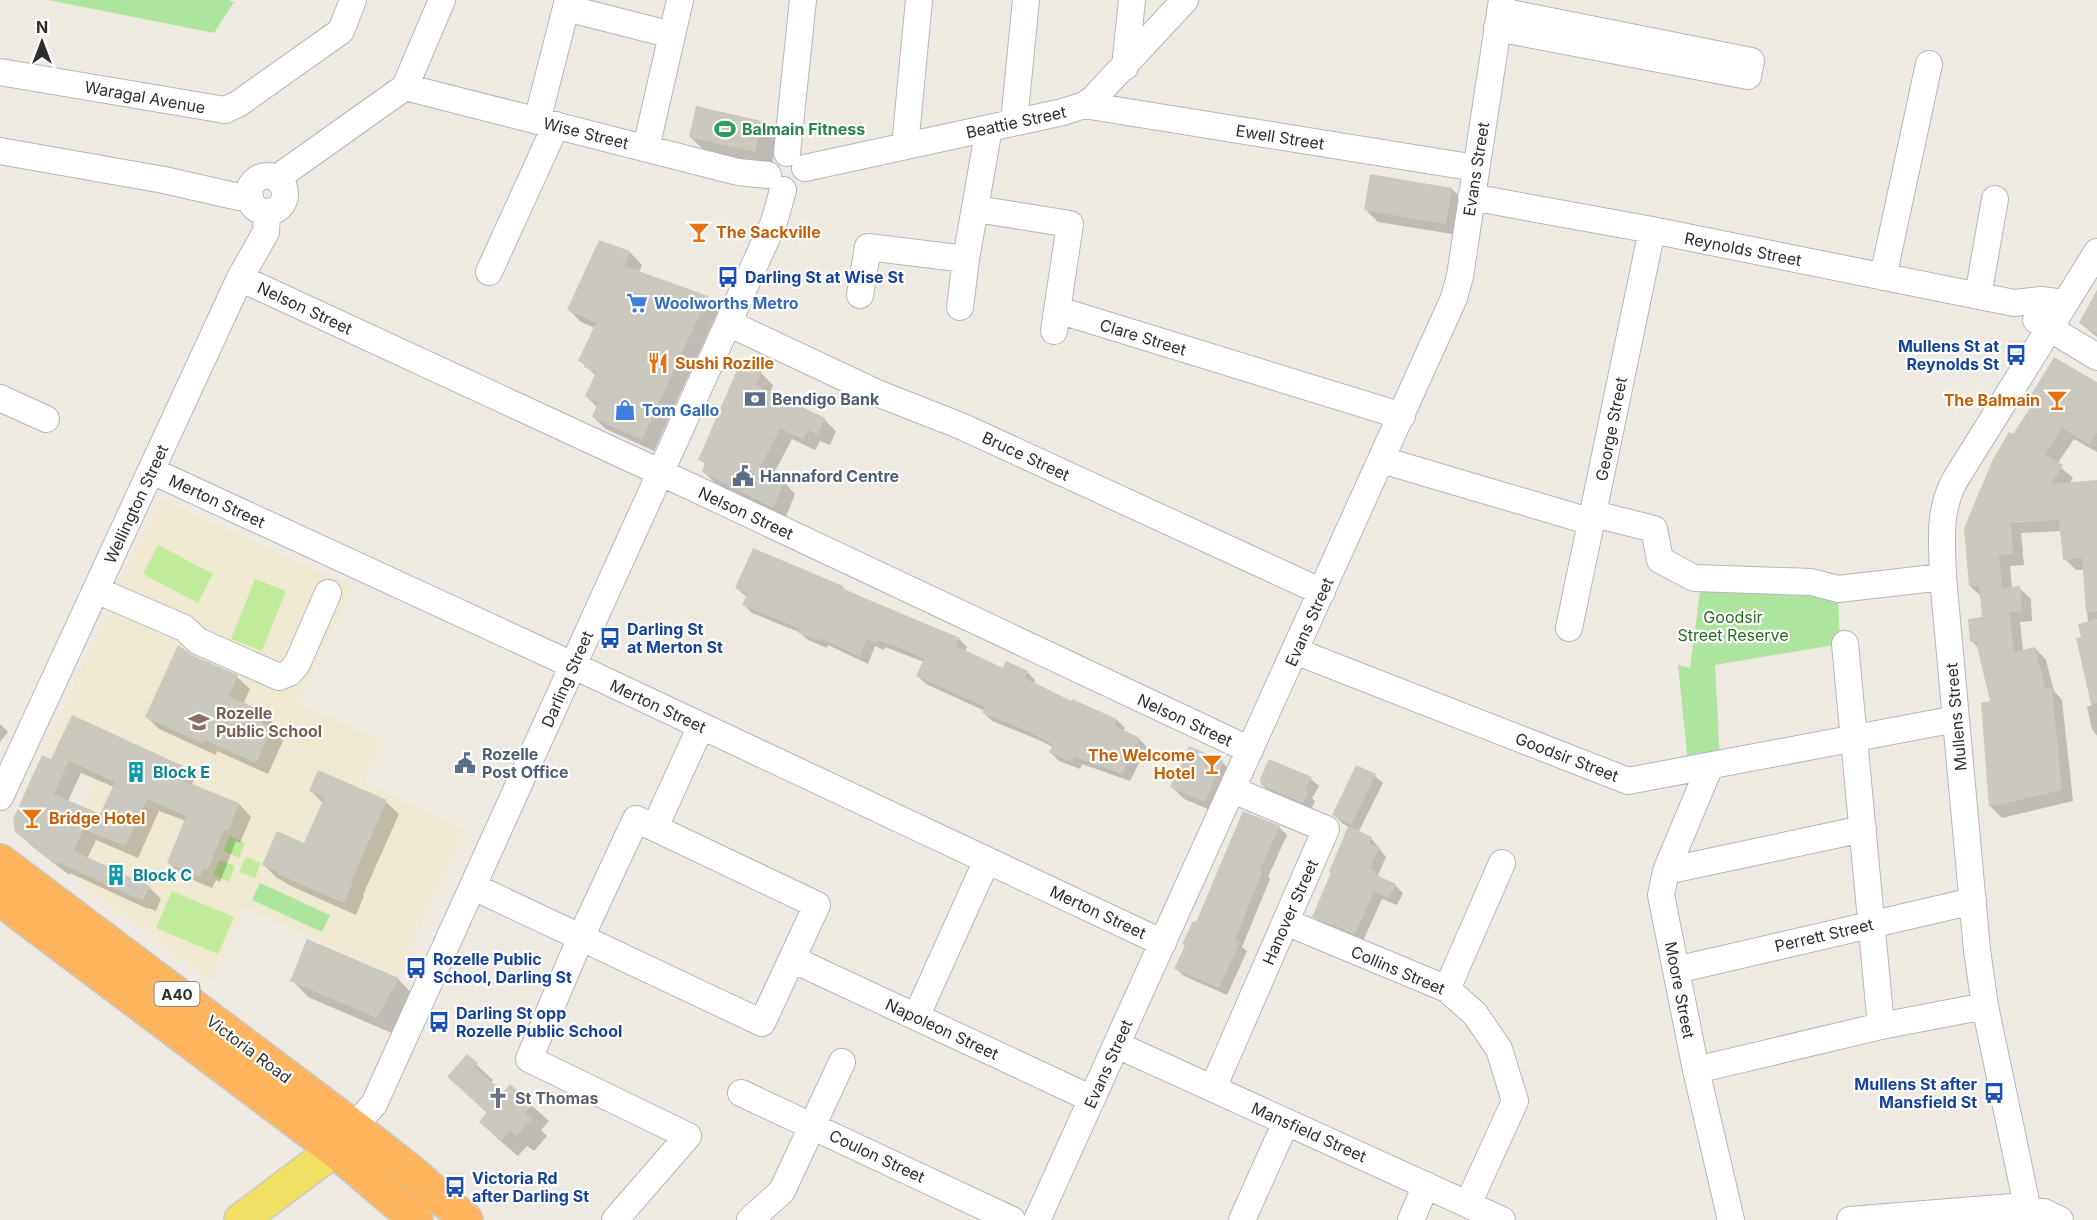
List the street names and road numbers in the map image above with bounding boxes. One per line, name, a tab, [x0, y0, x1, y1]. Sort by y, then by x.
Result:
street label: Waragal Avenue	[83, 77, 207, 117]
street label: Beattie Street	[964, 102, 1068, 142]
street label: Wise Street	[541, 113, 631, 153]
street label: Ewell Street	[1234, 120, 1326, 154]
street label: Evans Street	[1459, 120, 1493, 218]
street label: Reynolds Street	[1683, 228, 1803, 270]
street label: Nelson Street	[254, 277, 356, 339]
street label: Clare Street	[1097, 314, 1189, 360]
street label: George Street	[1591, 375, 1631, 483]
street label: Bruce Street	[979, 427, 1073, 485]
street label: Wellington Street	[100, 441, 172, 567]
street label: Merton Street	[166, 470, 268, 532]
street label: Nelson Street	[695, 482, 797, 544]
street label: Evans Street	[1281, 575, 1337, 669]
street label: Darling Street	[537, 628, 597, 730]
street label: Mullens Street	[1941, 662, 1971, 772]
street label: Merton Street	[607, 675, 709, 737]
street label: Nelson Street	[1134, 689, 1236, 751]
street label: Goodsir Street	[1513, 728, 1621, 786]
street label: Hanover Street	[1258, 856, 1322, 968]
street label: Merton Street	[1047, 881, 1149, 943]
street label: Perrett Street	[1773, 914, 1875, 956]
street label: Moore Street	[1661, 940, 1699, 1040]
street label: Collins Street	[1348, 941, 1448, 999]
road number: A40	[154, 982, 200, 1006]
street label: Napoleon Street	[882, 994, 1002, 1064]
street label: Victoria Road	[203, 1011, 295, 1087]
street label: Evans Street	[1080, 1017, 1136, 1111]
street label: Mansfield Street	[1248, 1098, 1370, 1166]
street label: Coulon Street	[826, 1125, 928, 1187]

